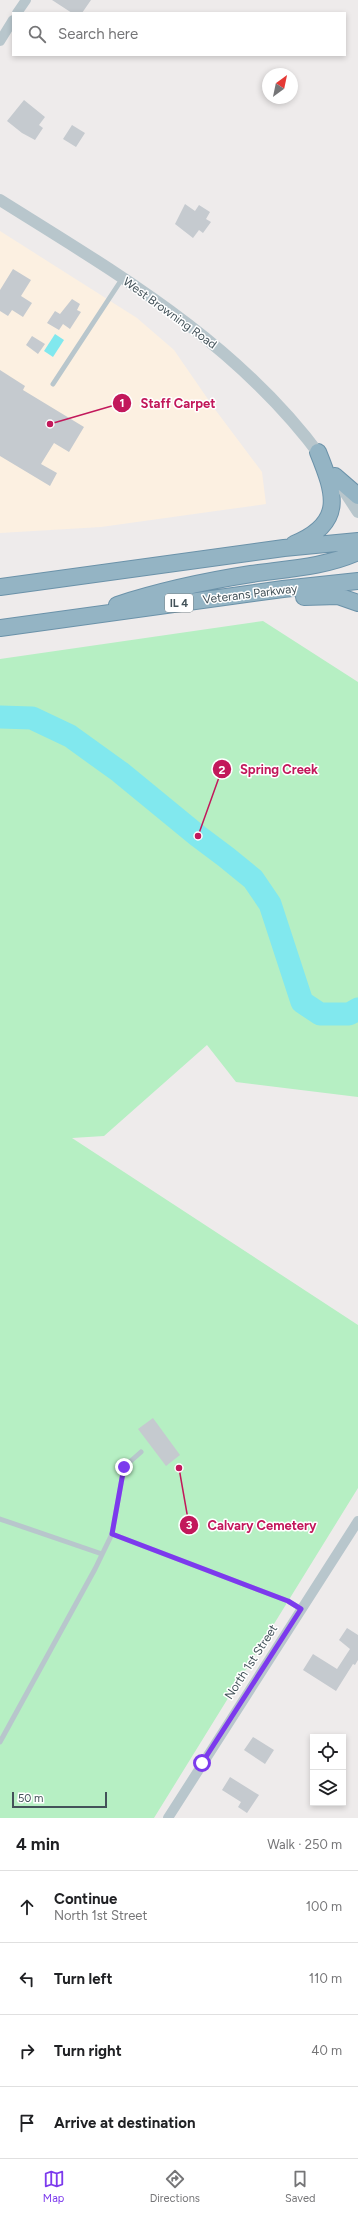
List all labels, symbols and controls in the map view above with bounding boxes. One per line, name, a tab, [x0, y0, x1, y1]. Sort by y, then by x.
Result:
search box	[12, 12, 346, 56]
icon: search	[26, 23, 48, 45]
text: Search here	[58, 25, 138, 43]
north arrow	[262, 68, 298, 104]
street label: West Browning Road	[121, 274, 219, 352]
callout: Staff Carpet	[112, 391, 223, 416]
text: 1	[119, 396, 125, 410]
text: Staff Carpet	[141, 396, 215, 411]
street label: Veterans Parkway	[202, 581, 299, 607]
road number: IL 4	[165, 594, 193, 612]
callout: Spring Creek	[212, 757, 327, 782]
text: Spring Creek	[240, 762, 318, 777]
text: 2	[219, 763, 226, 777]
route end	[115, 1458, 133, 1476]
callout: Calvary Cemetery	[179, 1513, 324, 1538]
text: 3	[186, 1518, 193, 1532]
text: Calvary Cemetery	[208, 1518, 317, 1533]
street label: North 1st Street	[222, 1622, 281, 1702]
map controls	[310, 1734, 346, 1806]
button: locate	[310, 1734, 346, 1770]
route start	[193, 1754, 211, 1772]
button: layers	[310, 1770, 346, 1806]
scale bar	[12, 1790, 107, 1809]
text: 50 m	[18, 1792, 43, 1805]
text: 4 min	[16, 1834, 60, 1854]
text: Walk · 250 m	[267, 1837, 342, 1852]
text: Continue	[54, 1890, 117, 1908]
icon: ahead	[16, 1896, 38, 1918]
text: 100 m	[306, 1899, 342, 1914]
text: North 1st Street	[54, 1908, 147, 1923]
icon: left	[16, 1968, 38, 1990]
text: Turn left	[54, 1970, 112, 1988]
text: 110 m	[309, 1971, 342, 1986]
icon: right	[16, 2040, 38, 2062]
text: Turn right	[54, 2042, 122, 2060]
text: 40 m	[311, 2043, 342, 2058]
icon: arrive	[16, 2112, 38, 2134]
text: Arrive at destination	[54, 2114, 195, 2132]
tab: Map	[43, 2168, 65, 2205]
tab: Directions	[150, 2168, 200, 2205]
tab: Saved	[285, 2168, 315, 2205]

